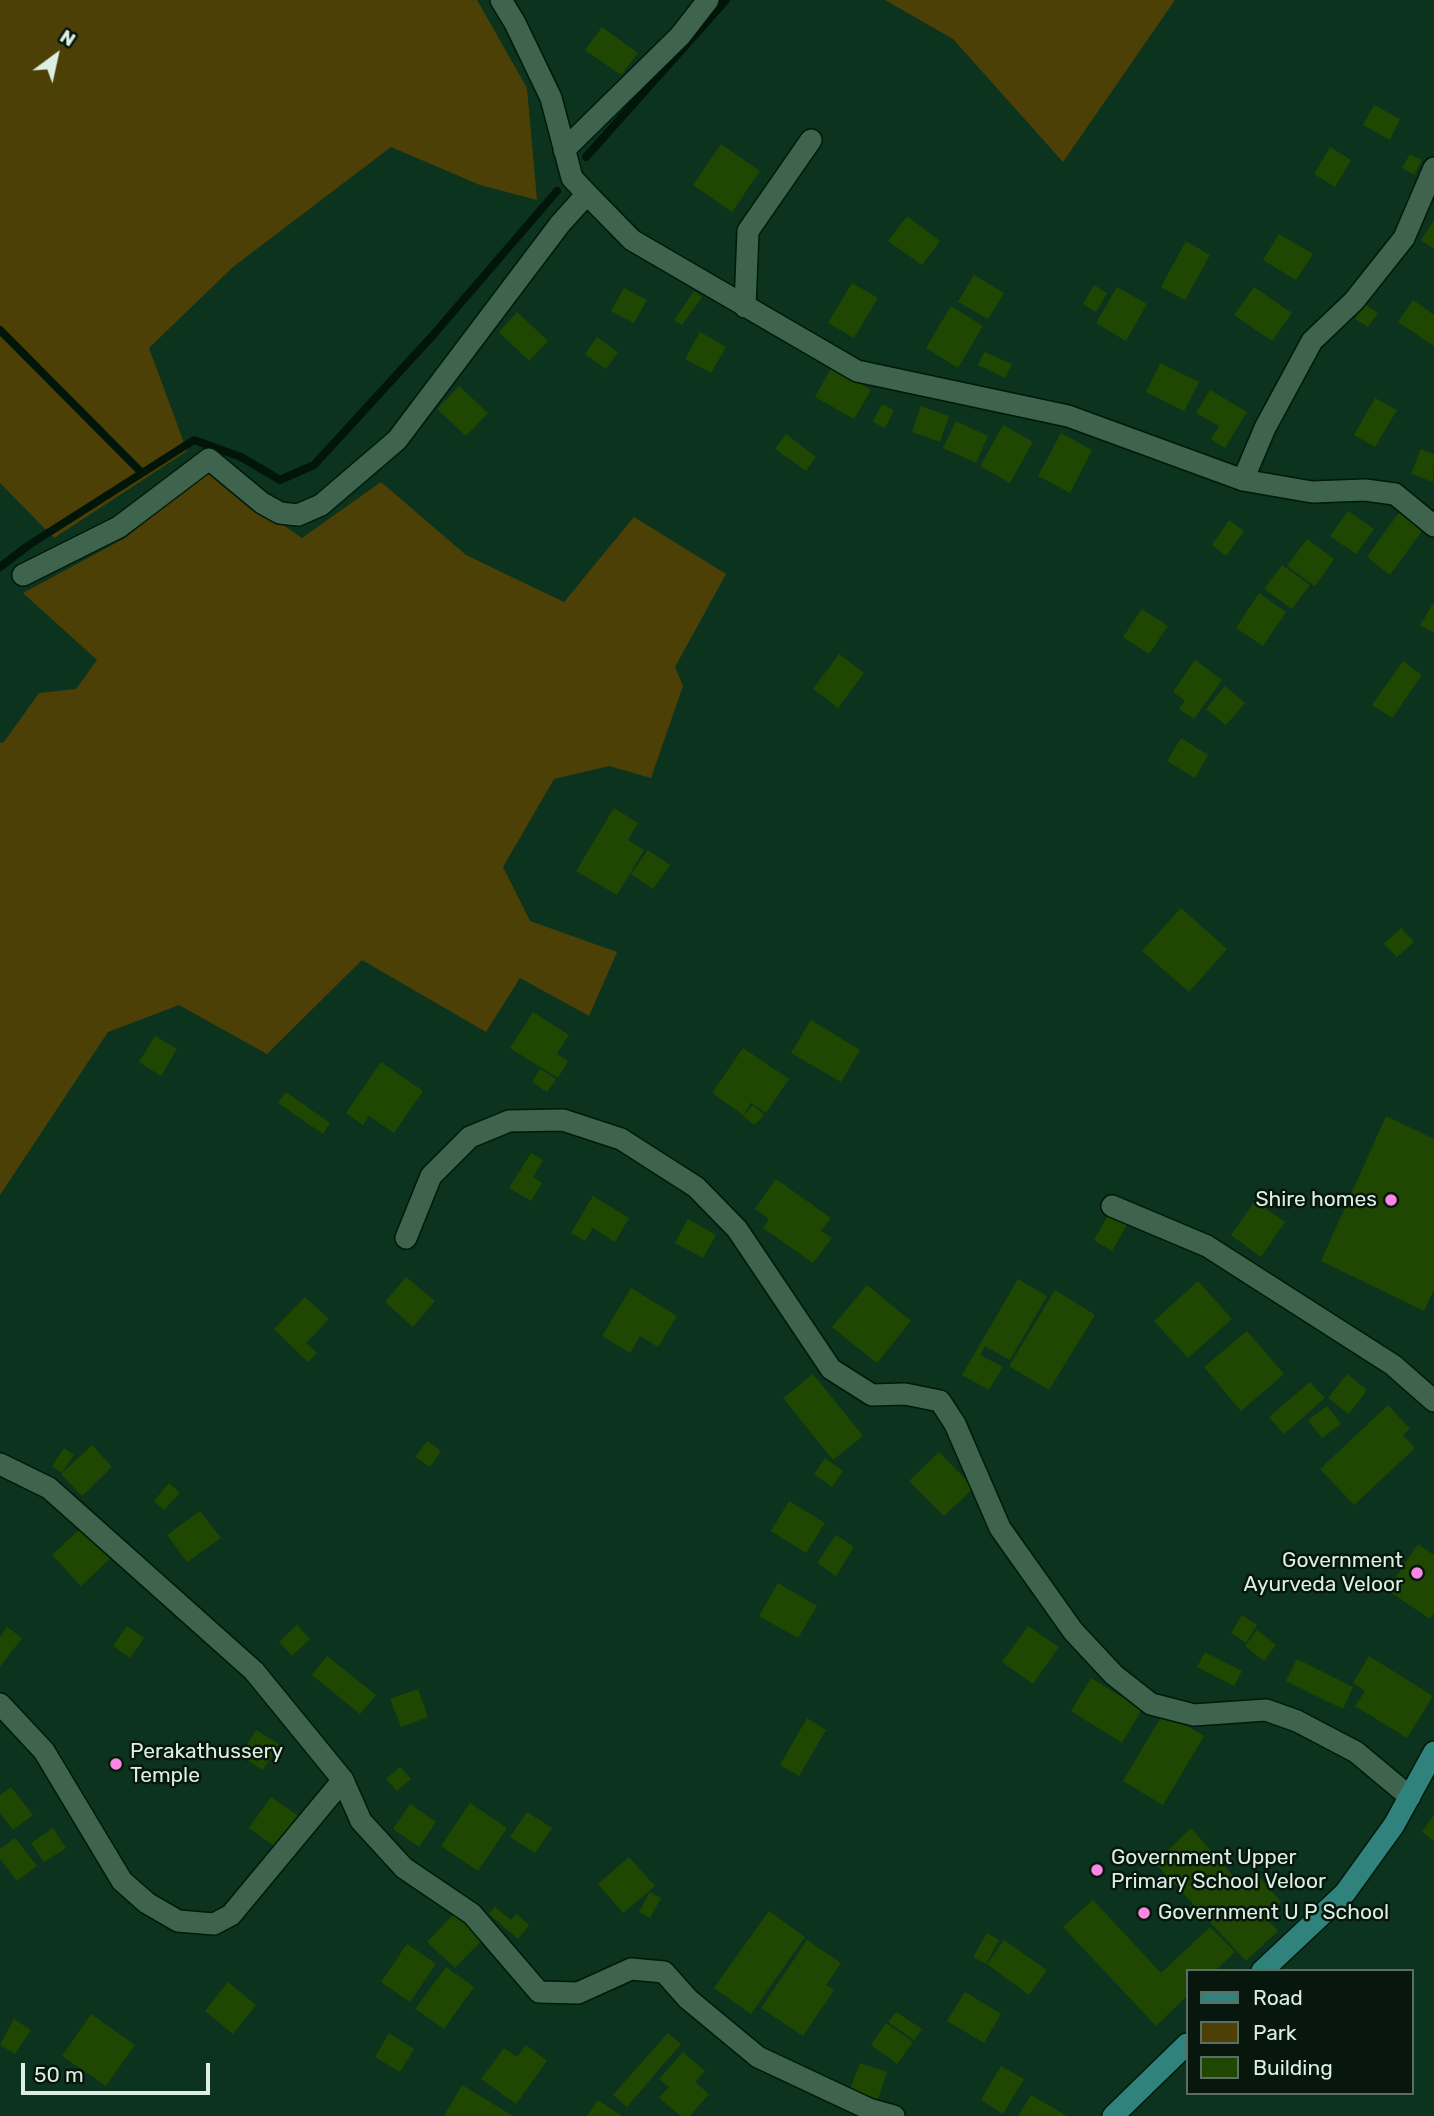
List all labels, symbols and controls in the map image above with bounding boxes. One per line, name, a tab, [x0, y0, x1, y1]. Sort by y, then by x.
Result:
north arrow	[21, 21, 91, 91]
text: N	[56, 25, 80, 51]
place label: Shire homes	[1255, 1187, 1377, 1213]
marker: Shire homes	[1383, 1192, 1399, 1208]
place label: Government Ayurveda Veloor	[1244, 1548, 1403, 1598]
marker: Government Ayurveda Veloor	[1409, 1565, 1425, 1581]
place label: Perakathussery Temple	[130, 1739, 283, 1789]
marker: Perakathussery Temple	[108, 1756, 124, 1772]
place label: Government Upper Primary School Veloor	[1111, 1845, 1326, 1895]
marker: Government Upper Primary School Veloor	[1089, 1862, 1105, 1878]
place label: Government U P School	[1158, 1900, 1389, 1926]
marker: Government U P School	[1136, 1905, 1152, 1921]
legend	[1186, 1969, 1413, 2095]
text: Road	[1253, 1985, 1303, 2010]
text: Park	[1253, 2020, 1297, 2045]
scale bar	[24, 2050, 214, 2094]
text: Building	[1253, 2055, 1333, 2080]
text: 50 m	[34, 2062, 84, 2087]

